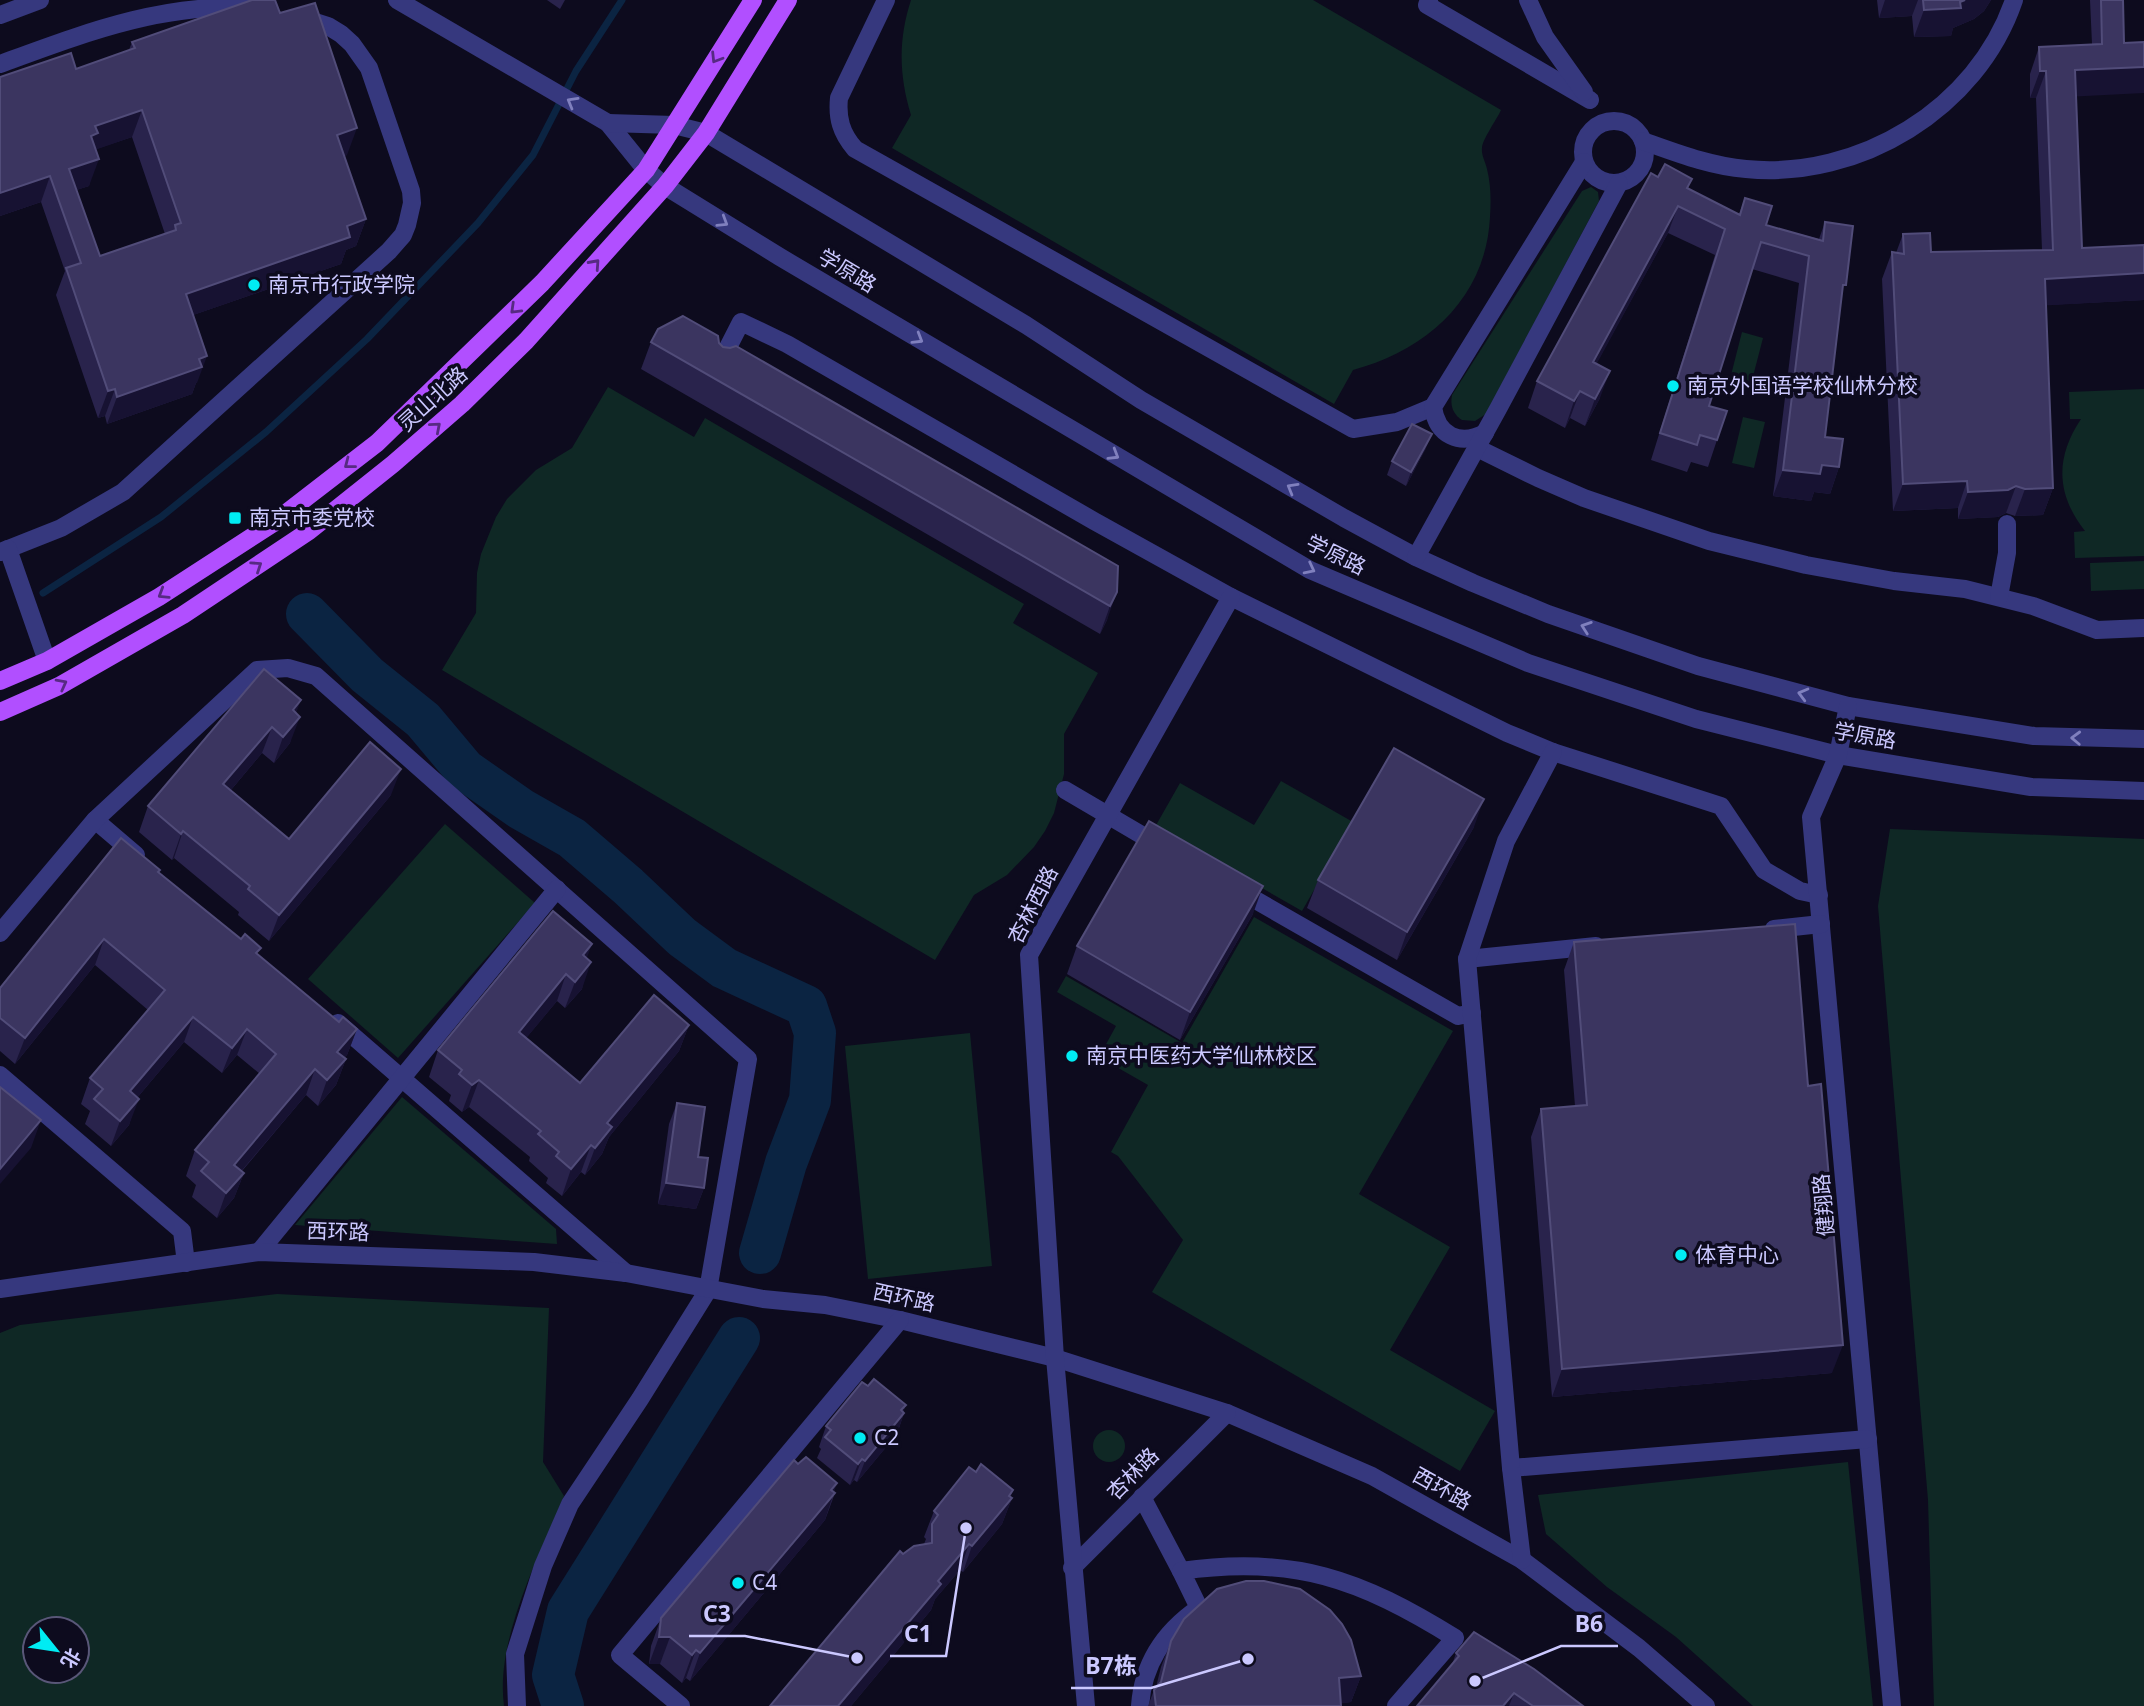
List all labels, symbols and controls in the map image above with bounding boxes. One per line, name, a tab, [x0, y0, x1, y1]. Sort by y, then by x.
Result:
one-way arrow	[712, 50, 725, 63]
one-way arrow	[566, 97, 579, 110]
one-way arrow	[715, 213, 728, 226]
street label: 学原路	[813, 242, 882, 298]
one-way arrow	[587, 259, 599, 272]
place label: 南京市行政学院	[268, 270, 415, 298]
marker: 南京市行政学院	[246, 277, 262, 293]
one-way arrow	[511, 300, 524, 313]
one-way arrow	[911, 331, 923, 344]
street label: 灵山北路	[392, 360, 473, 437]
place label: 南京外国语学校仙林分校	[1687, 371, 1918, 399]
marker: 南京外国语学校仙林分校	[1665, 378, 1681, 394]
one-way arrow	[428, 423, 441, 435]
one-way arrow	[1106, 446, 1119, 459]
one-way arrow	[345, 456, 357, 468]
one-way arrow	[1287, 483, 1300, 496]
place label: 南京市委党校	[249, 503, 375, 531]
marker: 南京市委党校	[227, 510, 243, 526]
street label: 学原路	[1302, 528, 1371, 580]
one-way arrow	[249, 561, 262, 574]
one-way arrow	[1303, 561, 1315, 575]
one-way arrow	[158, 586, 171, 599]
one-way arrow	[1580, 621, 1593, 635]
one-way arrow	[55, 678, 67, 692]
one-way arrow	[1797, 688, 1809, 702]
street label: 学原路	[1832, 716, 1899, 754]
one-way arrow	[2070, 730, 2081, 745]
street label: 杏林西路	[1001, 861, 1064, 948]
place label: 南京中医药大学仙林校区	[1086, 1041, 1317, 1069]
marker: 南京中医药大学仙林校区	[1064, 1048, 1080, 1064]
street label: 健翔路	[1806, 1172, 1840, 1238]
street label: 西环路	[306, 1216, 370, 1246]
place label: 体育中心	[1695, 1240, 1779, 1268]
marker: 体育中心	[1673, 1247, 1689, 1263]
street label: 西环路	[870, 1277, 938, 1317]
place label: C2	[874, 1423, 899, 1451]
marker: C2	[852, 1430, 868, 1446]
street label: 杏林路	[1100, 1441, 1164, 1505]
street label: 西环路	[1408, 1461, 1477, 1516]
place label: C4	[752, 1568, 777, 1596]
marker: C4	[730, 1575, 746, 1591]
callout: C3	[689, 1592, 745, 1636]
text: C3	[703, 1597, 731, 1629]
callout: B6	[1561, 1602, 1618, 1646]
text: B6	[1575, 1607, 1603, 1639]
callout: C1	[890, 1612, 946, 1656]
north arrow	[21, 1615, 91, 1685]
text: C1	[904, 1617, 932, 1649]
text: 北	[55, 1644, 87, 1673]
callout: B7栋	[1071, 1644, 1151, 1688]
text: B7栋	[1085, 1649, 1137, 1681]

